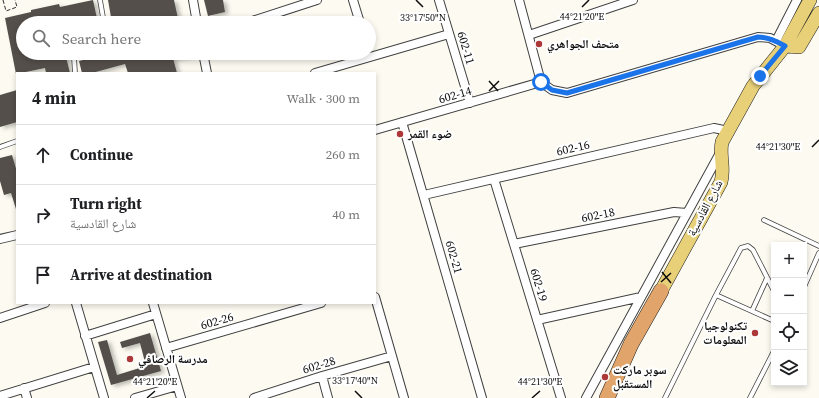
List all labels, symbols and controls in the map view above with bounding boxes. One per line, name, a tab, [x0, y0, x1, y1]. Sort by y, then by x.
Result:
text: 44°21'20"E	[560, 10, 604, 23]
text: 33°17'50"N	[400, 11, 446, 24]
search box	[16, 16, 376, 60]
icon: search	[30, 27, 52, 49]
text: Search here	[62, 28, 141, 49]
street label: 602-11	[453, 30, 479, 66]
place label: متحف الجواهري	[547, 36, 619, 54]
marker: متحف الجواهري	[534, 39, 544, 49]
route end	[751, 67, 769, 85]
route start	[532, 73, 550, 91]
street label: 602-14	[437, 83, 473, 107]
text: 4 min	[32, 86, 76, 110]
text: Walk · 300 m	[287, 90, 360, 107]
place label: ضوء القمر	[407, 126, 452, 142]
marker: ضوء القمر	[395, 129, 405, 139]
street label: 602-16	[555, 136, 591, 160]
text: 44°21'30"E	[756, 140, 800, 153]
icon: ahead	[32, 144, 54, 166]
text: Continue	[70, 144, 133, 165]
text: 260 m	[326, 146, 360, 163]
street label: شارع القادسية	[684, 177, 727, 239]
text: Turn right	[70, 193, 142, 214]
icon: right	[32, 204, 54, 226]
street label: 602-18	[580, 204, 616, 226]
text: 40 m	[332, 206, 360, 223]
text: شارع القادسية	[70, 215, 136, 232]
street label: 602-21	[442, 239, 466, 275]
map controls	[771, 242, 807, 386]
button: +	[771, 242, 807, 278]
icon: arrive	[32, 264, 54, 286]
text: Arrive at destination	[70, 264, 212, 285]
street label: 602-19	[526, 267, 552, 303]
button: −	[771, 278, 807, 314]
street label: 602-26	[199, 309, 235, 333]
button: locate	[771, 314, 807, 350]
place label: تكنولوجيا المعلومات	[703, 318, 748, 348]
marker: تكنولوجيا المعلومات	[750, 328, 760, 338]
button: layers	[771, 350, 807, 386]
place label: مدرسة الرصافي	[138, 351, 208, 369]
street label: 602-28	[301, 352, 337, 378]
marker: مدرسة الرصافي	[125, 354, 135, 364]
place label: سوبر ماركت المستقبل	[613, 362, 667, 392]
marker: سوبر ماركت المستقبل	[600, 372, 610, 382]
text: 33°17'40"N	[332, 374, 378, 387]
text: 44°21'20"E	[133, 375, 177, 388]
text: 44°21'30"E	[518, 375, 562, 388]

